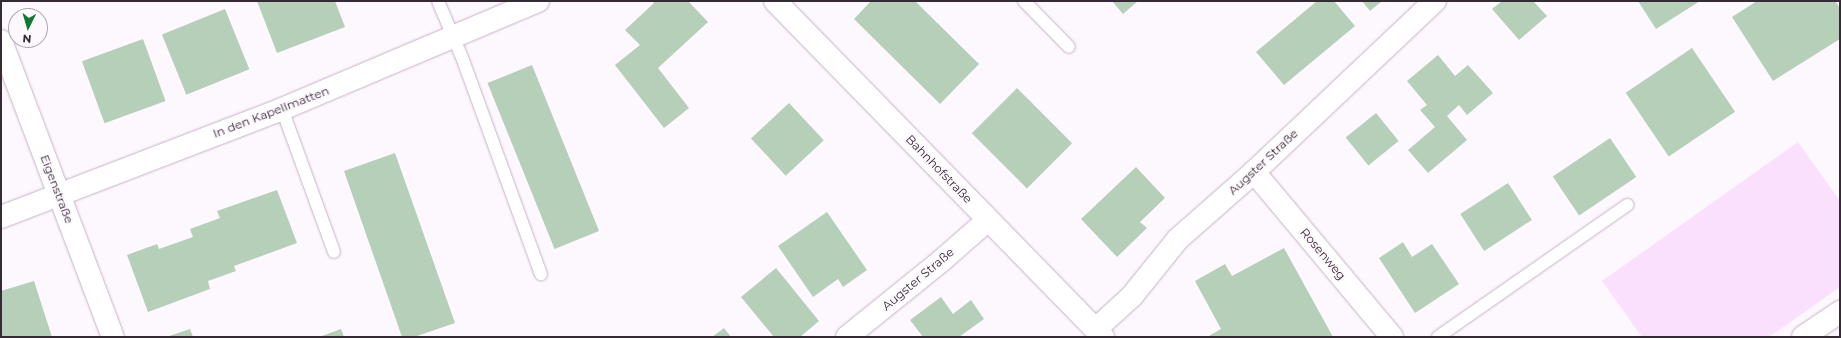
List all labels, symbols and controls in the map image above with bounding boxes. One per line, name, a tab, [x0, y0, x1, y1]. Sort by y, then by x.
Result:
north arrow	[8, 8, 48, 48]
text: N	[22, 32, 32, 46]
street label: In den Kapellmatten	[211, 83, 331, 141]
street label: Augster Straße	[1225, 126, 1301, 198]
street label: Bahnhofstraße	[903, 132, 975, 206]
street label: Eigenstraße	[37, 153, 77, 225]
street label: Rosenweg	[1297, 225, 1349, 283]
street label: Augster Straße	[879, 245, 957, 313]

